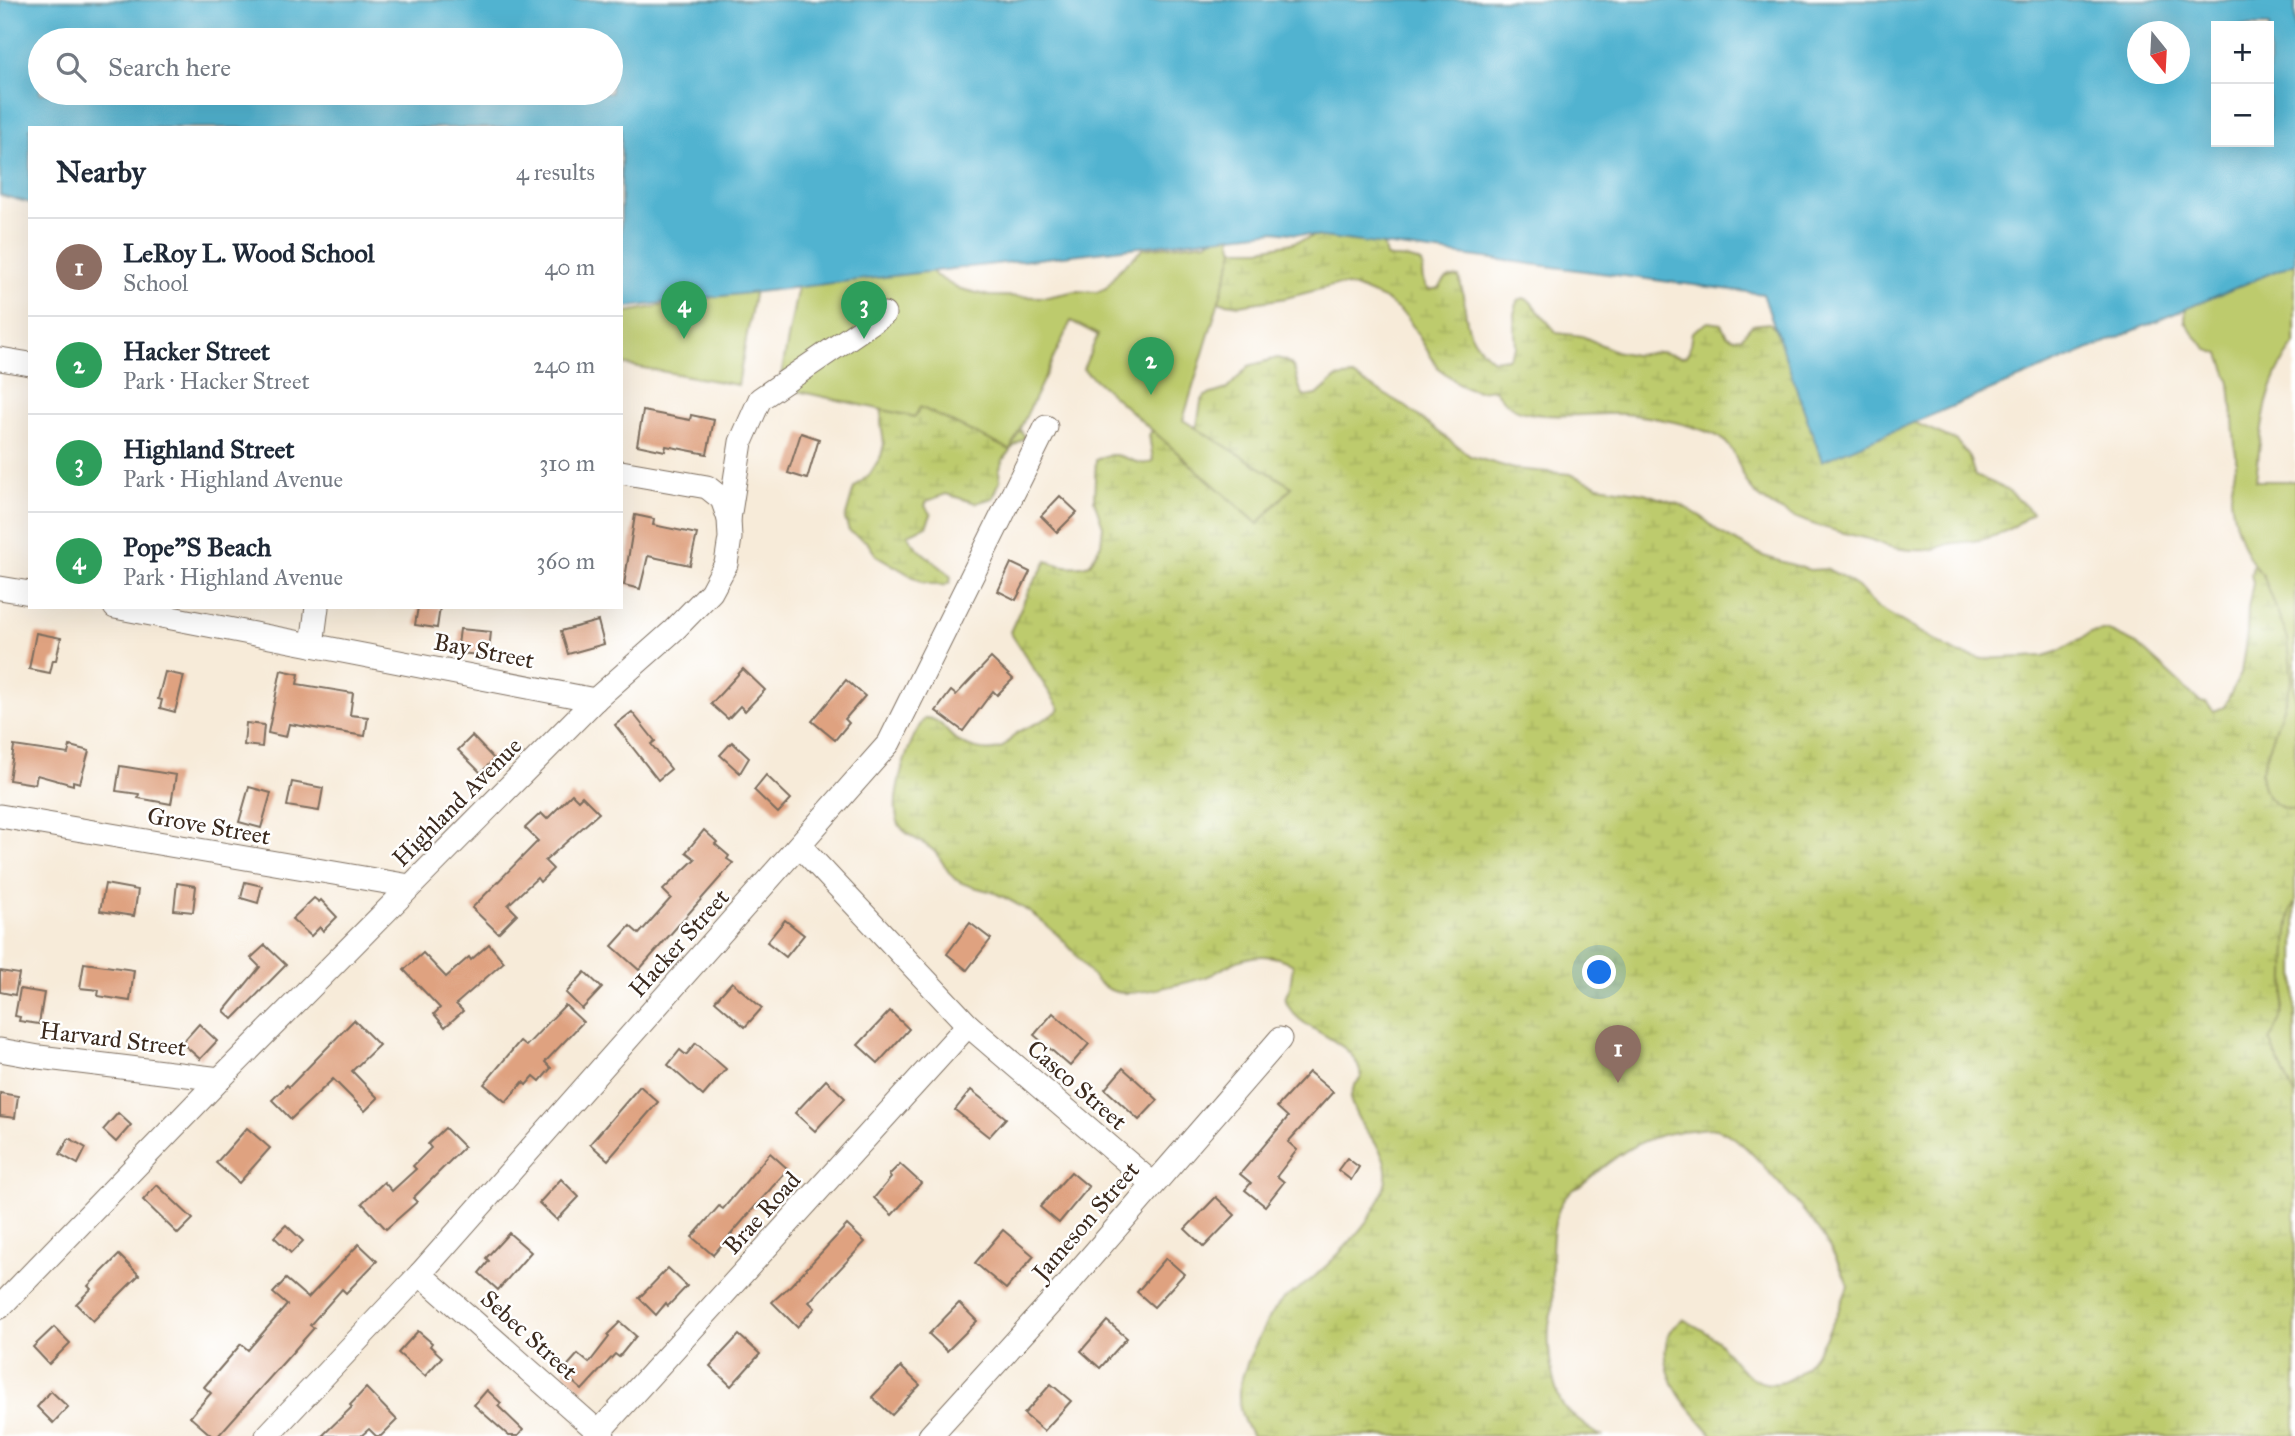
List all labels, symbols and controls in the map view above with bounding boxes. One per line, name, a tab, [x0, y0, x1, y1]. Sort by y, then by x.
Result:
north arrow	[2127, 21, 2190, 84]
map controls	[2211, 21, 2274, 147]
button: +	[2211, 21, 2274, 84]
search box	[28, 28, 623, 105]
icon: search	[52, 48, 90, 86]
text: Search here	[108, 51, 231, 83]
button: −	[2211, 84, 2274, 147]
text: Nearby	[56, 154, 146, 190]
text: 4 results	[516, 158, 595, 186]
text: LeRoy L. Wood School	[123, 237, 375, 269]
text: 1	[74, 253, 84, 281]
text: 40 m	[545, 253, 595, 281]
text: School	[123, 269, 188, 297]
pin: 4	[661, 281, 707, 339]
pin: 3	[841, 281, 887, 339]
text: Hacker Street	[123, 335, 270, 367]
pin: 2	[1128, 337, 1174, 395]
text: 2	[73, 351, 85, 379]
text: 240 m	[533, 351, 595, 379]
text: Park · Hacker Street	[123, 367, 310, 395]
text: Highland Street	[123, 433, 295, 465]
text: 3	[74, 449, 84, 477]
text: 310 m	[539, 449, 595, 477]
text: Park · Highland Avenue	[123, 465, 343, 493]
text: Pope"S Beach	[123, 531, 271, 563]
text: 4	[73, 547, 85, 575]
text: 360 m	[536, 547, 595, 575]
text: Park · Highland Avenue	[123, 563, 343, 591]
street label: Bay Street	[431, 627, 537, 676]
street label: Highland Avenue	[386, 731, 528, 873]
street label: Grove Street	[145, 800, 273, 852]
street label: Hacker Street	[622, 882, 736, 1003]
your location	[1582, 955, 1616, 989]
street label: Harvard Street	[38, 1015, 189, 1063]
pin: 1	[1595, 1025, 1641, 1083]
street label: Casco Street	[1021, 1034, 1133, 1137]
street label: Jameson Street	[1024, 1155, 1146, 1289]
street label: Brae Road	[717, 1165, 807, 1261]
street label: Sebec Street	[474, 1284, 584, 1387]

